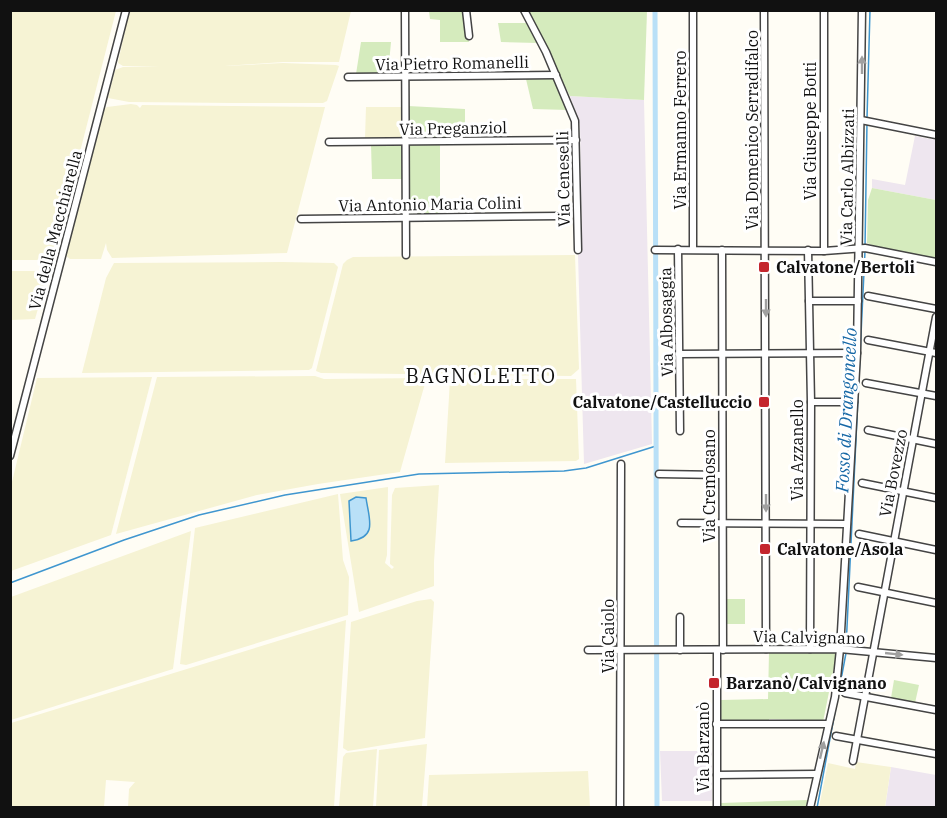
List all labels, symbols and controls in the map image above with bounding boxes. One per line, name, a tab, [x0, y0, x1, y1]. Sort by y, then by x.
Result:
street label: Via Domenico Serradifalco	[742, 30, 762, 230]
street label: Via Ermanno Ferrero	[670, 50, 690, 210]
street label: Via Pietro Romanelli	[375, 52, 529, 74]
one-way arrow	[857, 56, 866, 75]
street label: Via Giuseppe Botti	[800, 62, 820, 200]
street label: Via Carlo Albizzati	[836, 108, 858, 246]
street label: Via Preganziol	[399, 117, 507, 139]
street label: Via Ceneselli	[552, 131, 574, 227]
street label: Via della Macchiarella	[24, 147, 86, 312]
street label: Via Antonio Maria Colini	[338, 192, 522, 216]
place label: Calvatone/Bertoli	[776, 257, 915, 277]
marker: Calvatone/Bertoli	[757, 260, 771, 274]
street label: Via Albosaggia	[655, 267, 677, 377]
one-way arrow	[761, 299, 771, 318]
water label: Fosso di Drangoncello	[830, 327, 862, 494]
district label: BAGNOLETTO	[406, 362, 556, 389]
place label: Calvatone/Castelluccio	[573, 392, 752, 412]
marker: Calvatone/Castelluccio	[757, 395, 771, 409]
street label: Via Azzanello	[787, 399, 807, 501]
street label: Via Bovezzo	[875, 427, 911, 519]
street label: Via Cremosano	[699, 429, 719, 543]
one-way arrow	[761, 494, 771, 513]
place label: Calvatone/Asola	[777, 539, 904, 559]
marker: Calvatone/Asola	[758, 542, 772, 556]
street label: Via Caiolo	[598, 599, 618, 673]
street label: Via Calvignano	[753, 626, 865, 648]
one-way arrow	[885, 649, 904, 659]
place label: Barzanò/Calvignano	[726, 673, 887, 693]
marker: Barzanò/Calvignano	[707, 676, 721, 690]
street label: Via Barzanò	[693, 702, 713, 792]
one-way arrow	[818, 741, 828, 760]

